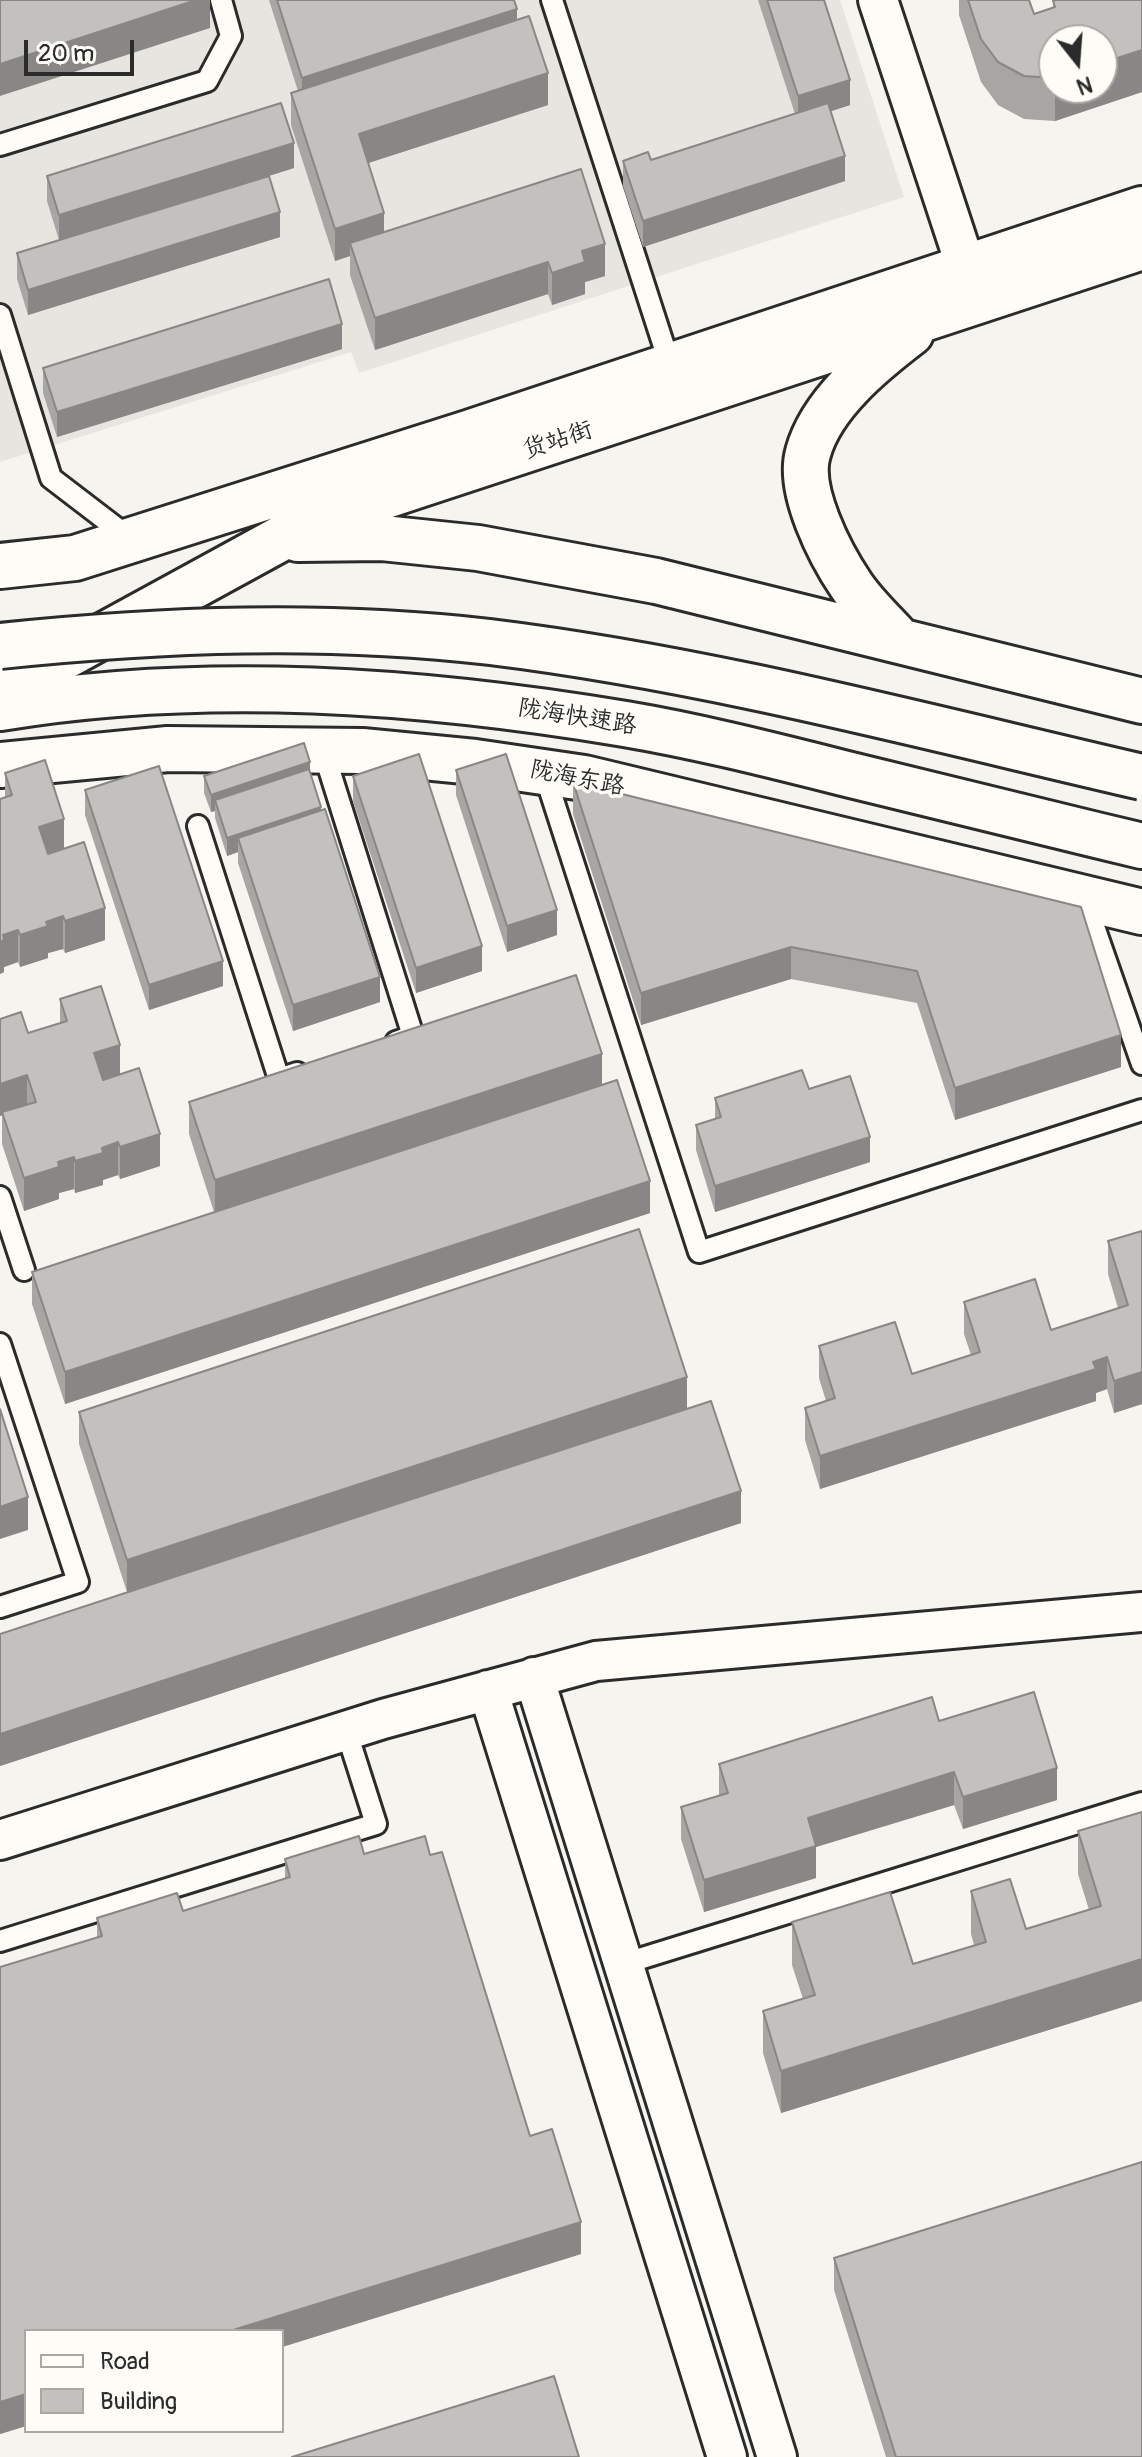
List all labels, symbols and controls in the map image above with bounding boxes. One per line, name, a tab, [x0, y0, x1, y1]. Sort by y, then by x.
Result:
scale bar	[28, 24, 138, 74]
north arrow	[1038, 24, 1118, 104]
text: 20 m	[38, 39, 94, 68]
text: N	[1073, 69, 1096, 101]
street label: 货站街	[519, 416, 597, 466]
street label: 陇海快速路	[515, 694, 639, 742]
street label: 陇海东路	[527, 756, 627, 802]
legend	[24, 2329, 284, 2433]
text: Road	[100, 2347, 150, 2376]
text: Building	[100, 2387, 177, 2416]

